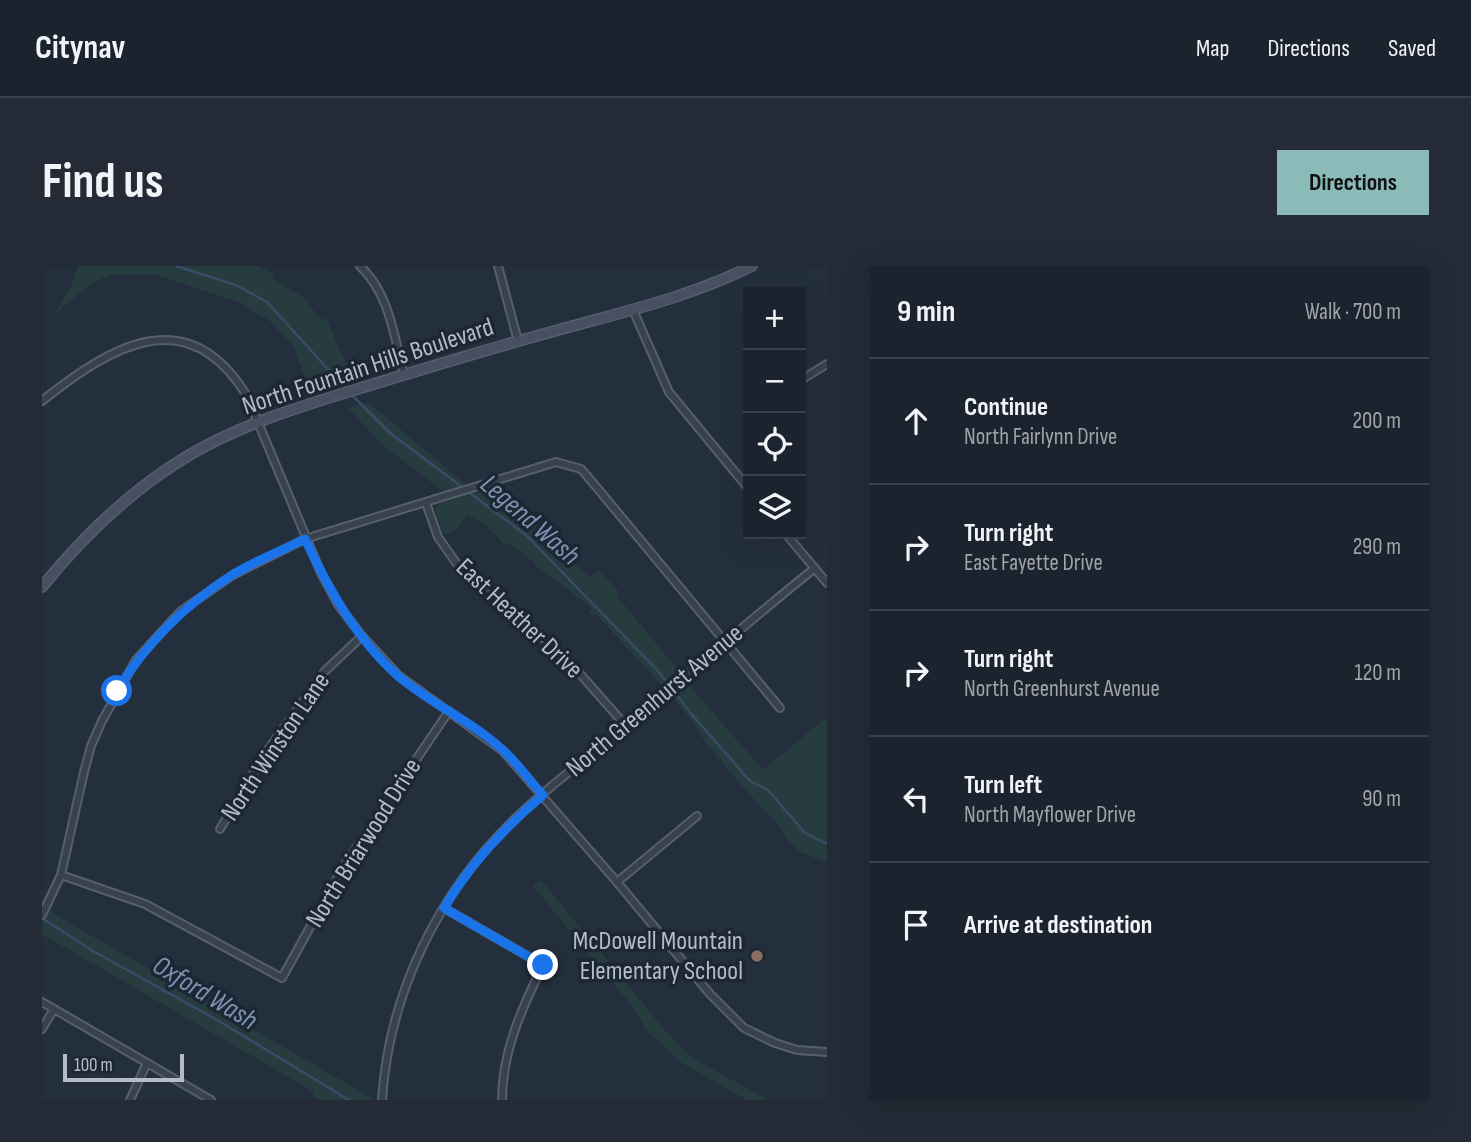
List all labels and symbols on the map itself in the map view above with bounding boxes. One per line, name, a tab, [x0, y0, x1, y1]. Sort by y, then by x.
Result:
street label: North Fountain Hills Boulevard	[238, 312, 498, 422]
water label: Legend Wash	[474, 468, 587, 572]
street label: East Heather Drive	[449, 552, 589, 686]
street label: North Greenhurst Avenue	[560, 618, 750, 784]
street label: North Winston Lane	[215, 667, 337, 827]
route start	[101, 675, 132, 706]
street label: North Briarwood Drive	[300, 753, 428, 933]
place label: McDowell Mountain Elementary School	[573, 926, 743, 987]
marker: McDowell Mountain Elementary School	[749, 948, 765, 964]
water label: Oxford Wash	[147, 949, 264, 1037]
route end	[527, 949, 558, 980]
scale bar	[63, 1051, 184, 1083]

